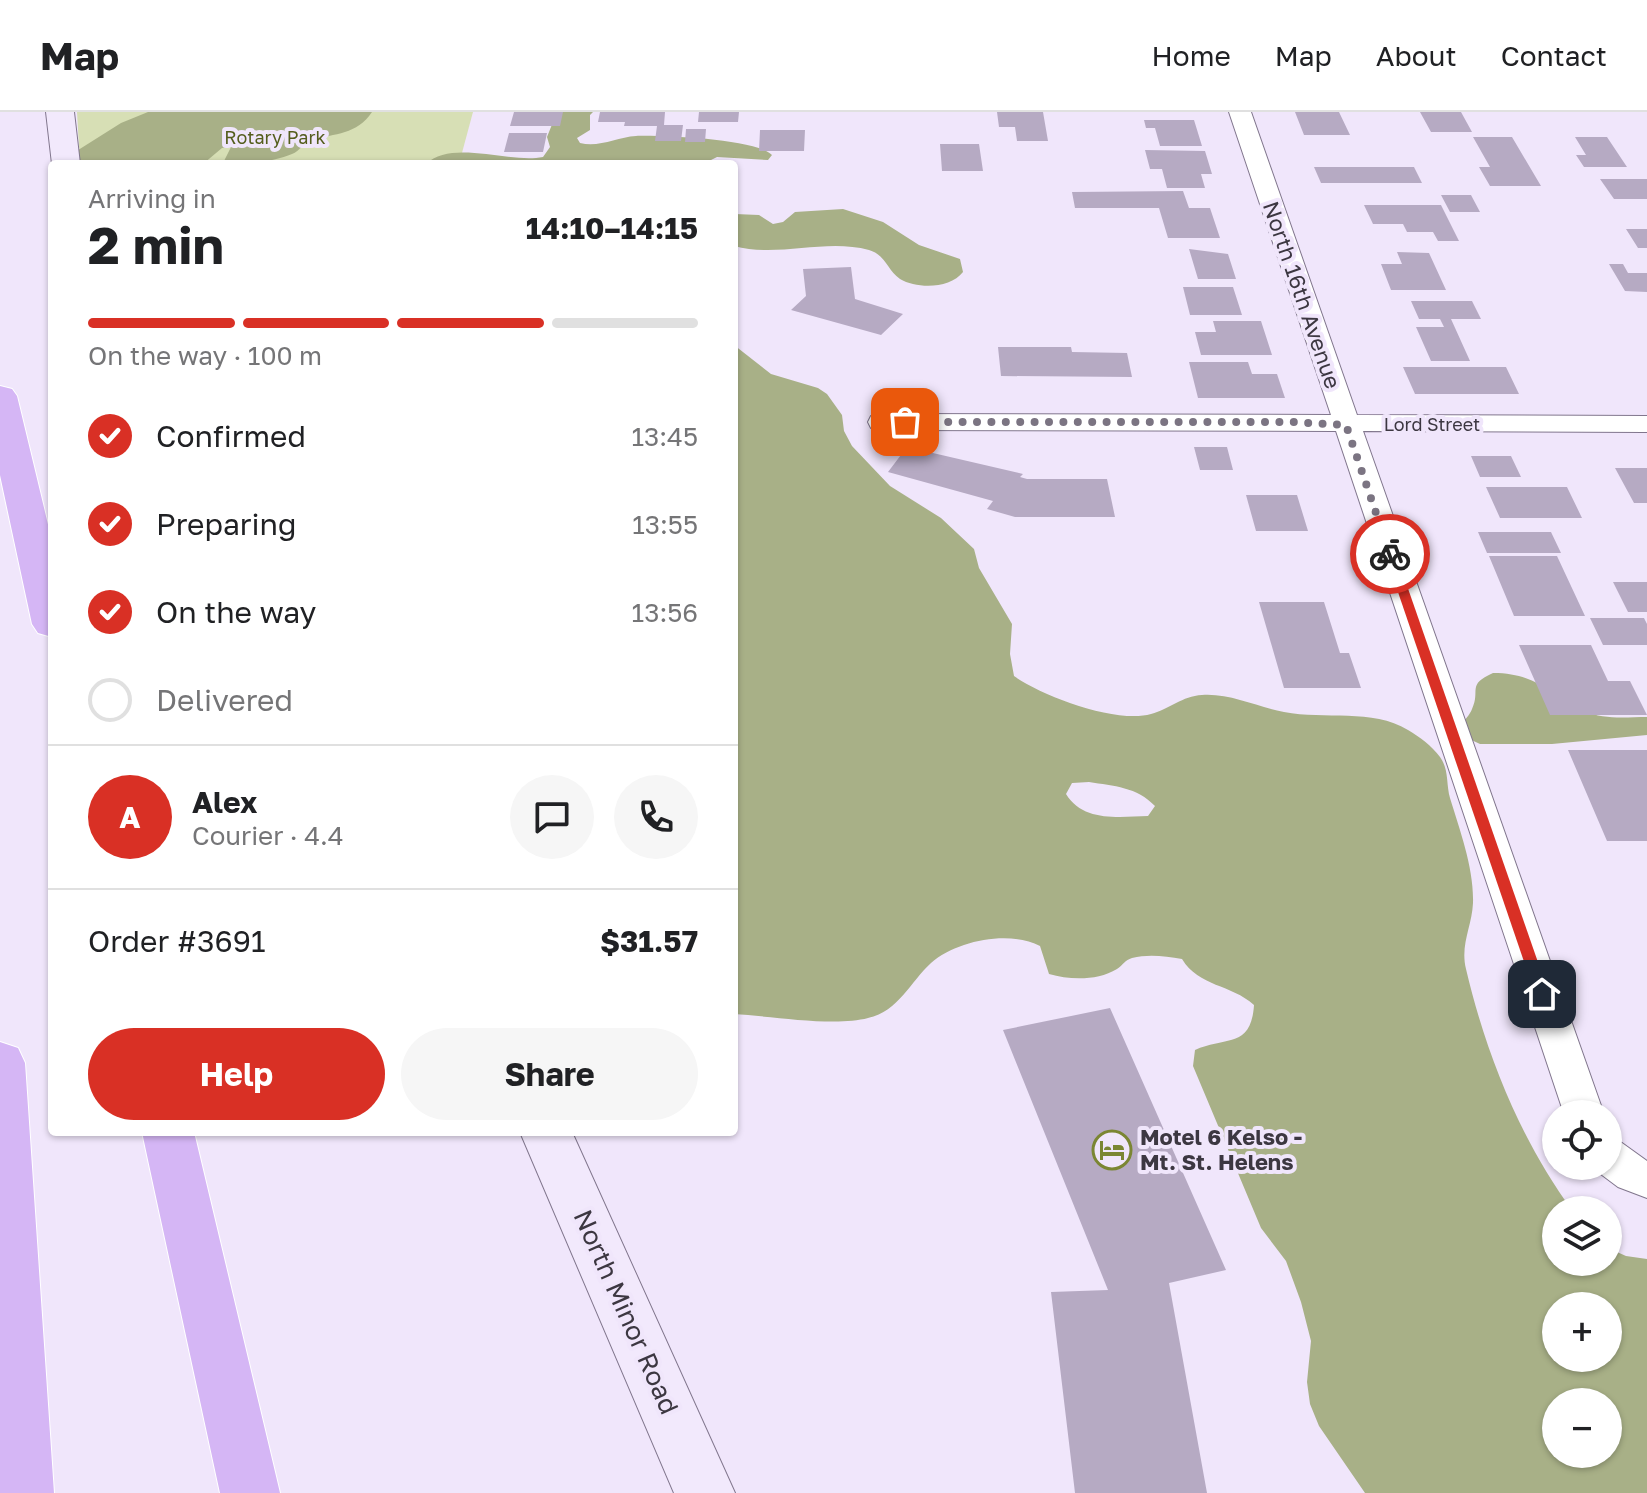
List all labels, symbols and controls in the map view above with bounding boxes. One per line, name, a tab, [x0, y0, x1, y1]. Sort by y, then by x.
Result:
text: Map	[40, 33, 119, 78]
text: Home	[1152, 39, 1231, 72]
text: Map	[1275, 39, 1332, 72]
text: About	[1376, 39, 1457, 72]
text: Contact	[1501, 39, 1607, 72]
park label: Rotary Park	[224, 126, 326, 148]
text: Arriving in	[88, 183, 216, 214]
street label: North 16th Avenue	[1258, 198, 1347, 392]
text: 14:10–14:15	[526, 210, 698, 246]
text: 2 min	[88, 213, 224, 275]
text: On the way · 100 m	[88, 340, 322, 371]
pin	[871, 388, 939, 456]
icon: bag	[883, 400, 927, 444]
street label: Lord Street	[1384, 413, 1480, 435]
icon: check	[88, 414, 132, 458]
text: Confirmed	[156, 418, 306, 454]
text: 13:45	[631, 421, 698, 452]
icon: check	[88, 502, 132, 546]
text: Preparing	[156, 506, 297, 542]
text: 13:55	[632, 509, 698, 540]
courier	[1350, 514, 1430, 594]
icon: bike	[1368, 532, 1412, 576]
icon: check	[88, 590, 132, 634]
text: On the way	[156, 594, 316, 630]
text: 13:56	[632, 597, 698, 628]
text: Delivered	[156, 682, 293, 718]
button: chat	[510, 775, 594, 859]
button: phone	[614, 775, 698, 859]
text: Alex	[192, 784, 257, 820]
text: A	[119, 799, 141, 835]
text: Courier · 4.4	[192, 820, 344, 851]
text: Order #3691	[88, 923, 265, 959]
text: $31.57	[600, 923, 698, 959]
pin	[1508, 960, 1576, 1028]
icon: home	[1520, 972, 1564, 1016]
button: Help	[88, 1028, 385, 1120]
button: Share	[401, 1028, 698, 1120]
map controls	[1542, 1100, 1622, 1468]
button: locate	[1542, 1100, 1622, 1180]
place label: Motel 6 Kelso - Mt. St. Helens	[1140, 1123, 1302, 1175]
hotel icon: Motel 6 Kelso - Mt. St. Helens	[1091, 1129, 1133, 1171]
button: layers	[1542, 1196, 1622, 1276]
street label: North Minor Road	[568, 1205, 685, 1419]
button: +	[1542, 1292, 1622, 1372]
button: −	[1542, 1388, 1622, 1468]

